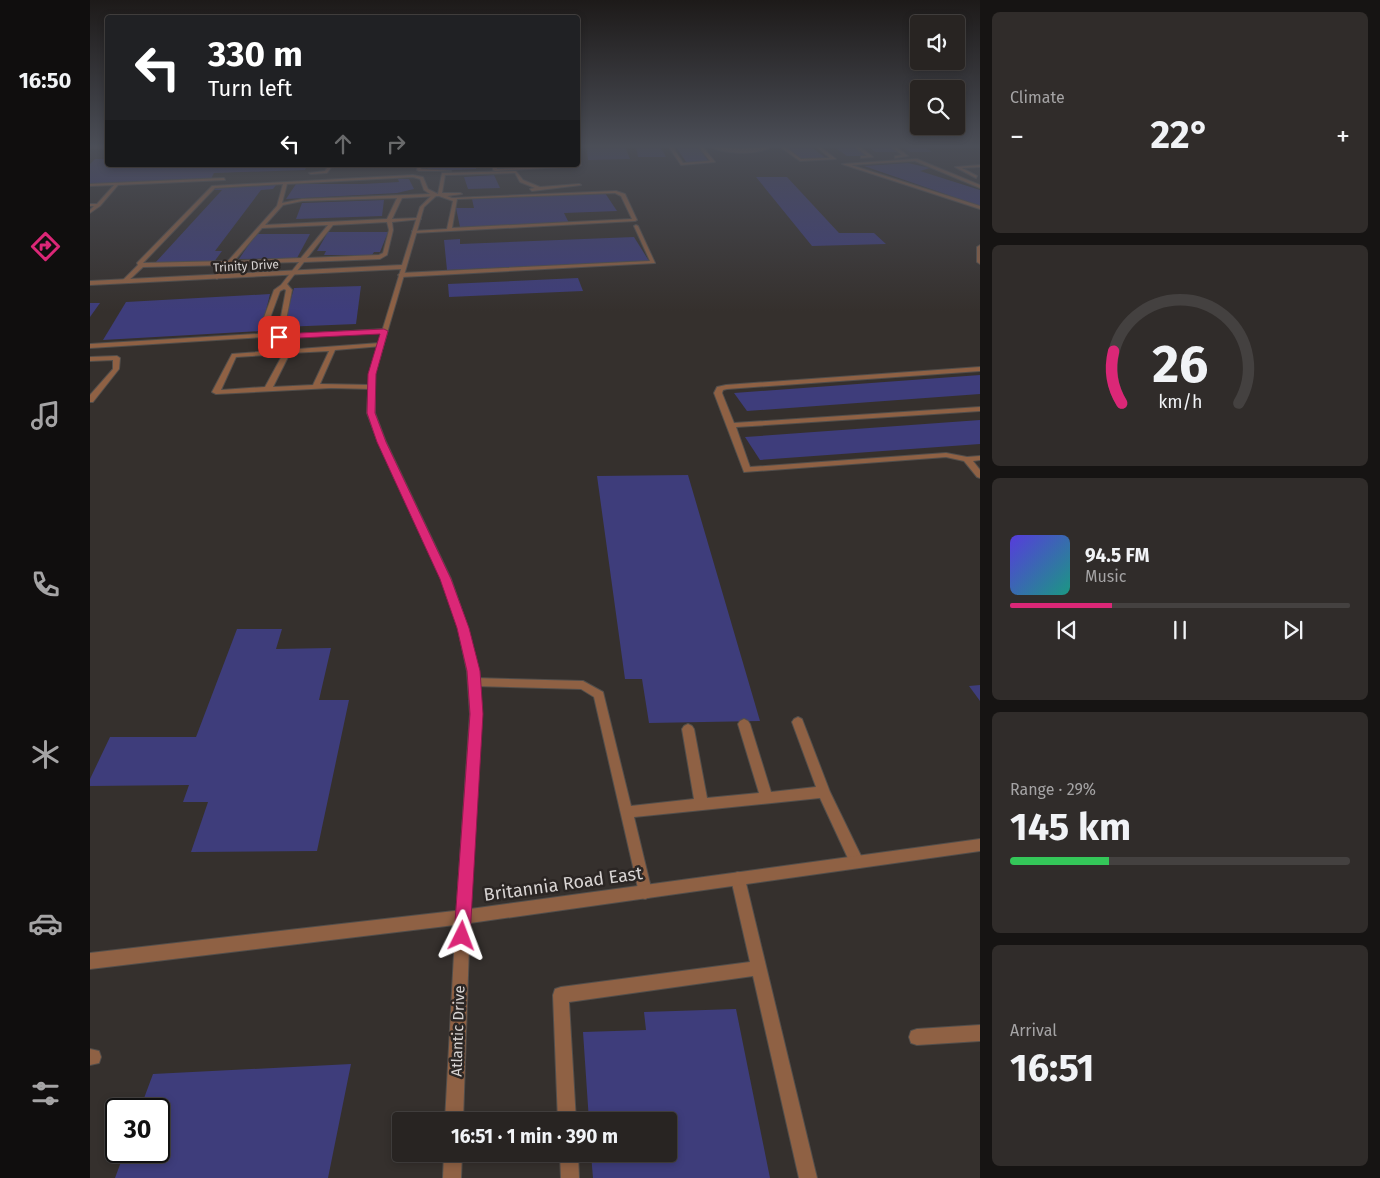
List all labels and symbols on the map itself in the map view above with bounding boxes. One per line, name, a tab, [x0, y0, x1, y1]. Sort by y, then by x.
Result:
street label: Trinity Drive	[213, 257, 279, 275]
pin	[258, 316, 300, 358]
street label: Britannia Road East	[482, 862, 644, 906]
position arrow	[435, 909, 487, 961]
street label: Atlantic Drive	[447, 985, 469, 1077]
speed limit sign: 30	[105, 1098, 170, 1163]

